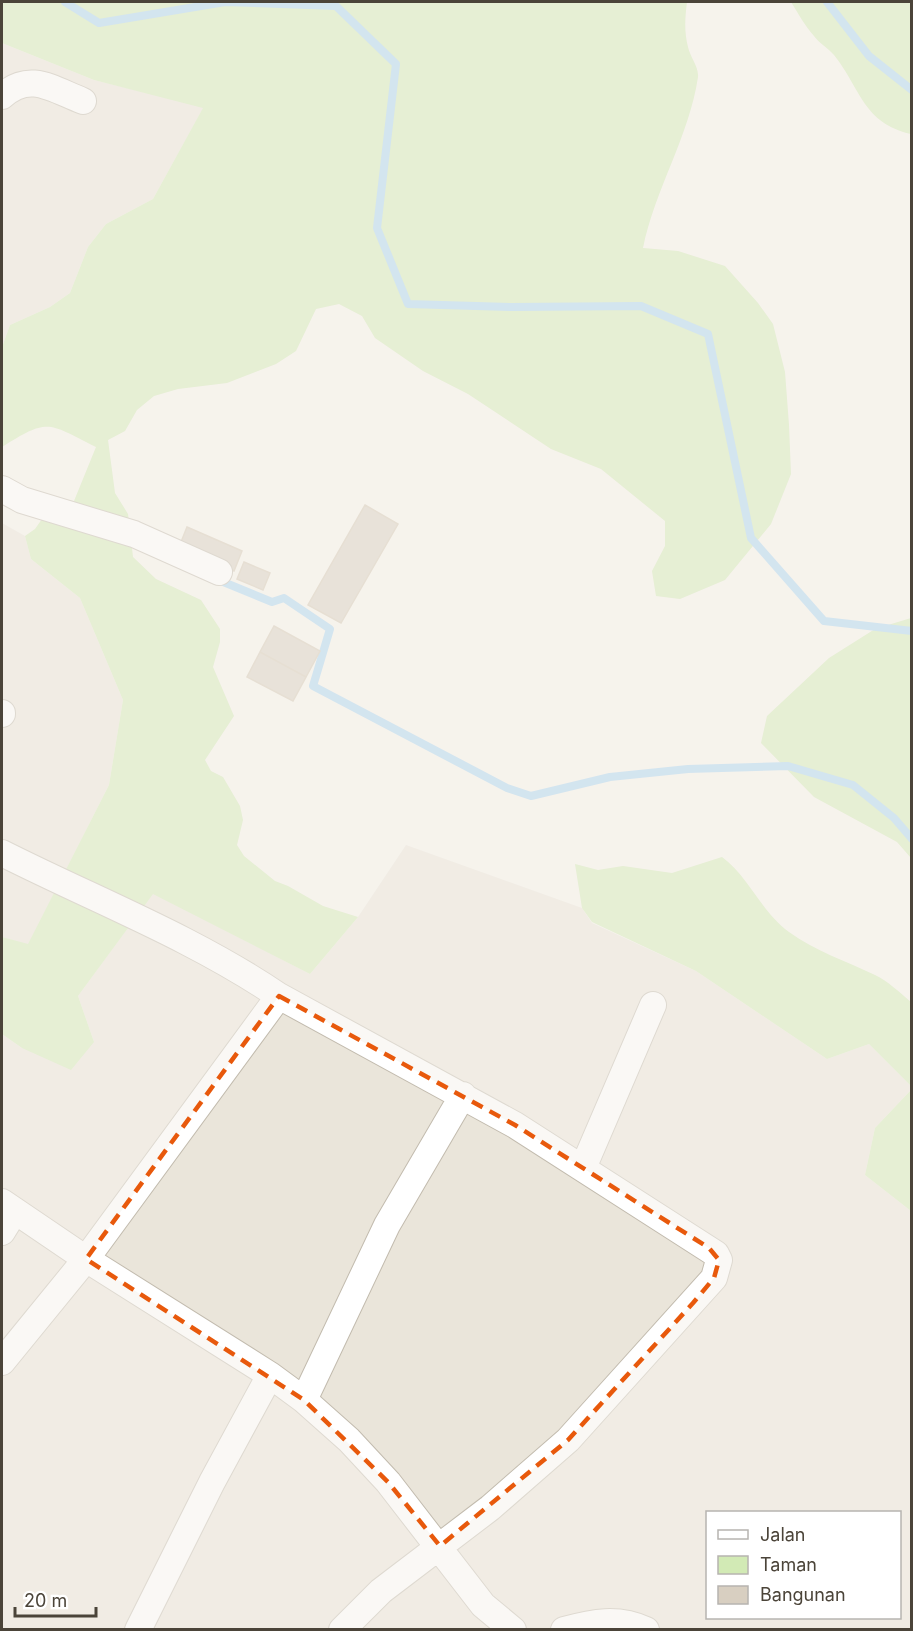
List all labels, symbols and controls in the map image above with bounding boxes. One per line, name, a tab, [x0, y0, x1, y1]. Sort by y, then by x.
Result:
legend	[706, 1511, 901, 1619]
text: Jalan	[760, 1524, 805, 1545]
text: Taman	[760, 1554, 817, 1575]
scale bar	[15, 1580, 96, 1618]
text: Bangunan	[760, 1584, 846, 1605]
text: 20 m	[24, 1590, 67, 1611]

